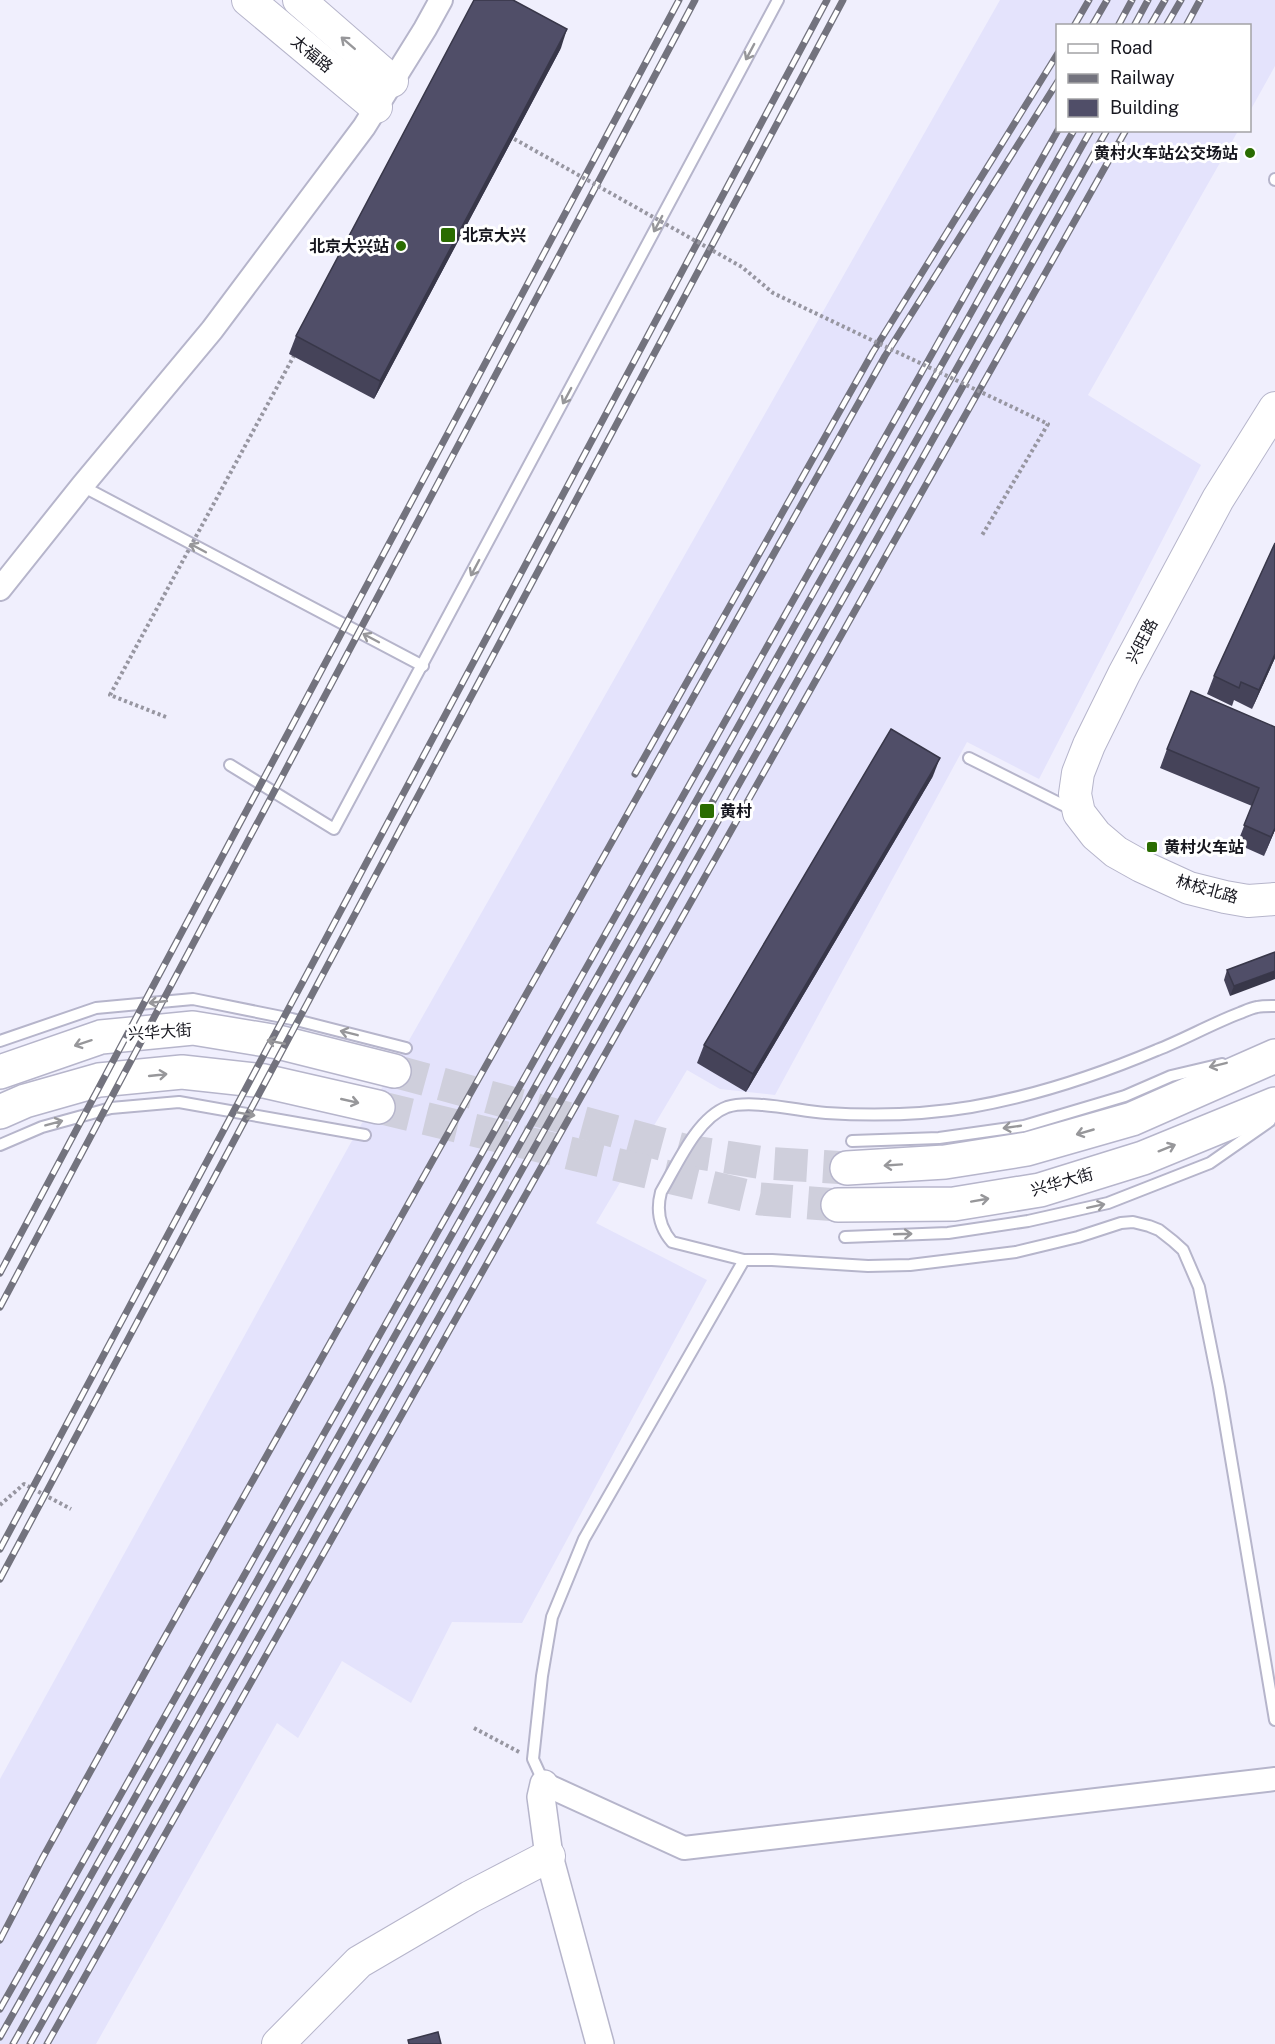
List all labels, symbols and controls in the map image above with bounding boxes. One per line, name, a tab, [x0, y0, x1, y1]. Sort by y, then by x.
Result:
legend	[1056, 24, 1251, 132]
street label: 太福路	[288, 31, 336, 77]
one-way arrow	[340, 36, 356, 49]
text: Road	[1110, 37, 1153, 58]
one-way arrow	[744, 42, 755, 60]
text: Railway	[1110, 67, 1175, 88]
text: Building	[1110, 97, 1179, 118]
place label: 黄村火车站公交场站	[1094, 144, 1238, 163]
marker: 黄村火车站公交场站	[1243, 146, 1257, 160]
one-way arrow	[652, 214, 663, 232]
marker: 北京大兴	[439, 226, 457, 244]
place label: 北京大兴	[462, 226, 526, 245]
place label: 北京大兴站	[309, 237, 389, 256]
marker: 北京大兴站	[394, 239, 408, 253]
one-way arrow	[561, 386, 572, 404]
one-way arrow	[190, 542, 207, 554]
one-way arrow	[469, 559, 481, 576]
street label: 兴旺路	[1122, 615, 1162, 667]
one-way arrow	[362, 632, 380, 644]
marker: 黄村	[698, 802, 716, 820]
place label: 黄村	[720, 802, 752, 821]
place label: 黄村火车站	[1164, 838, 1244, 857]
marker: 黄村火车站	[1145, 840, 1159, 854]
street label: 林校北路	[1174, 871, 1240, 907]
one-way arrow	[149, 997, 169, 1008]
street label: 兴华大街	[127, 1020, 193, 1044]
one-way arrow	[340, 1027, 359, 1039]
one-way arrow	[267, 1036, 286, 1047]
one-way arrow	[74, 1038, 93, 1049]
one-way arrow	[1209, 1059, 1228, 1071]
one-way arrow	[148, 1069, 167, 1080]
one-way arrow	[340, 1095, 359, 1107]
one-way arrow	[236, 1109, 256, 1120]
one-way arrow	[45, 1117, 64, 1129]
one-way arrow	[1003, 1122, 1022, 1133]
one-way arrow	[1076, 1127, 1095, 1139]
one-way arrow	[1158, 1142, 1176, 1153]
one-way arrow	[884, 1160, 904, 1171]
street label: 兴华大街	[1029, 1164, 1095, 1200]
one-way arrow	[970, 1194, 989, 1205]
one-way arrow	[1085, 1200, 1105, 1211]
one-way arrow	[893, 1229, 913, 1240]

